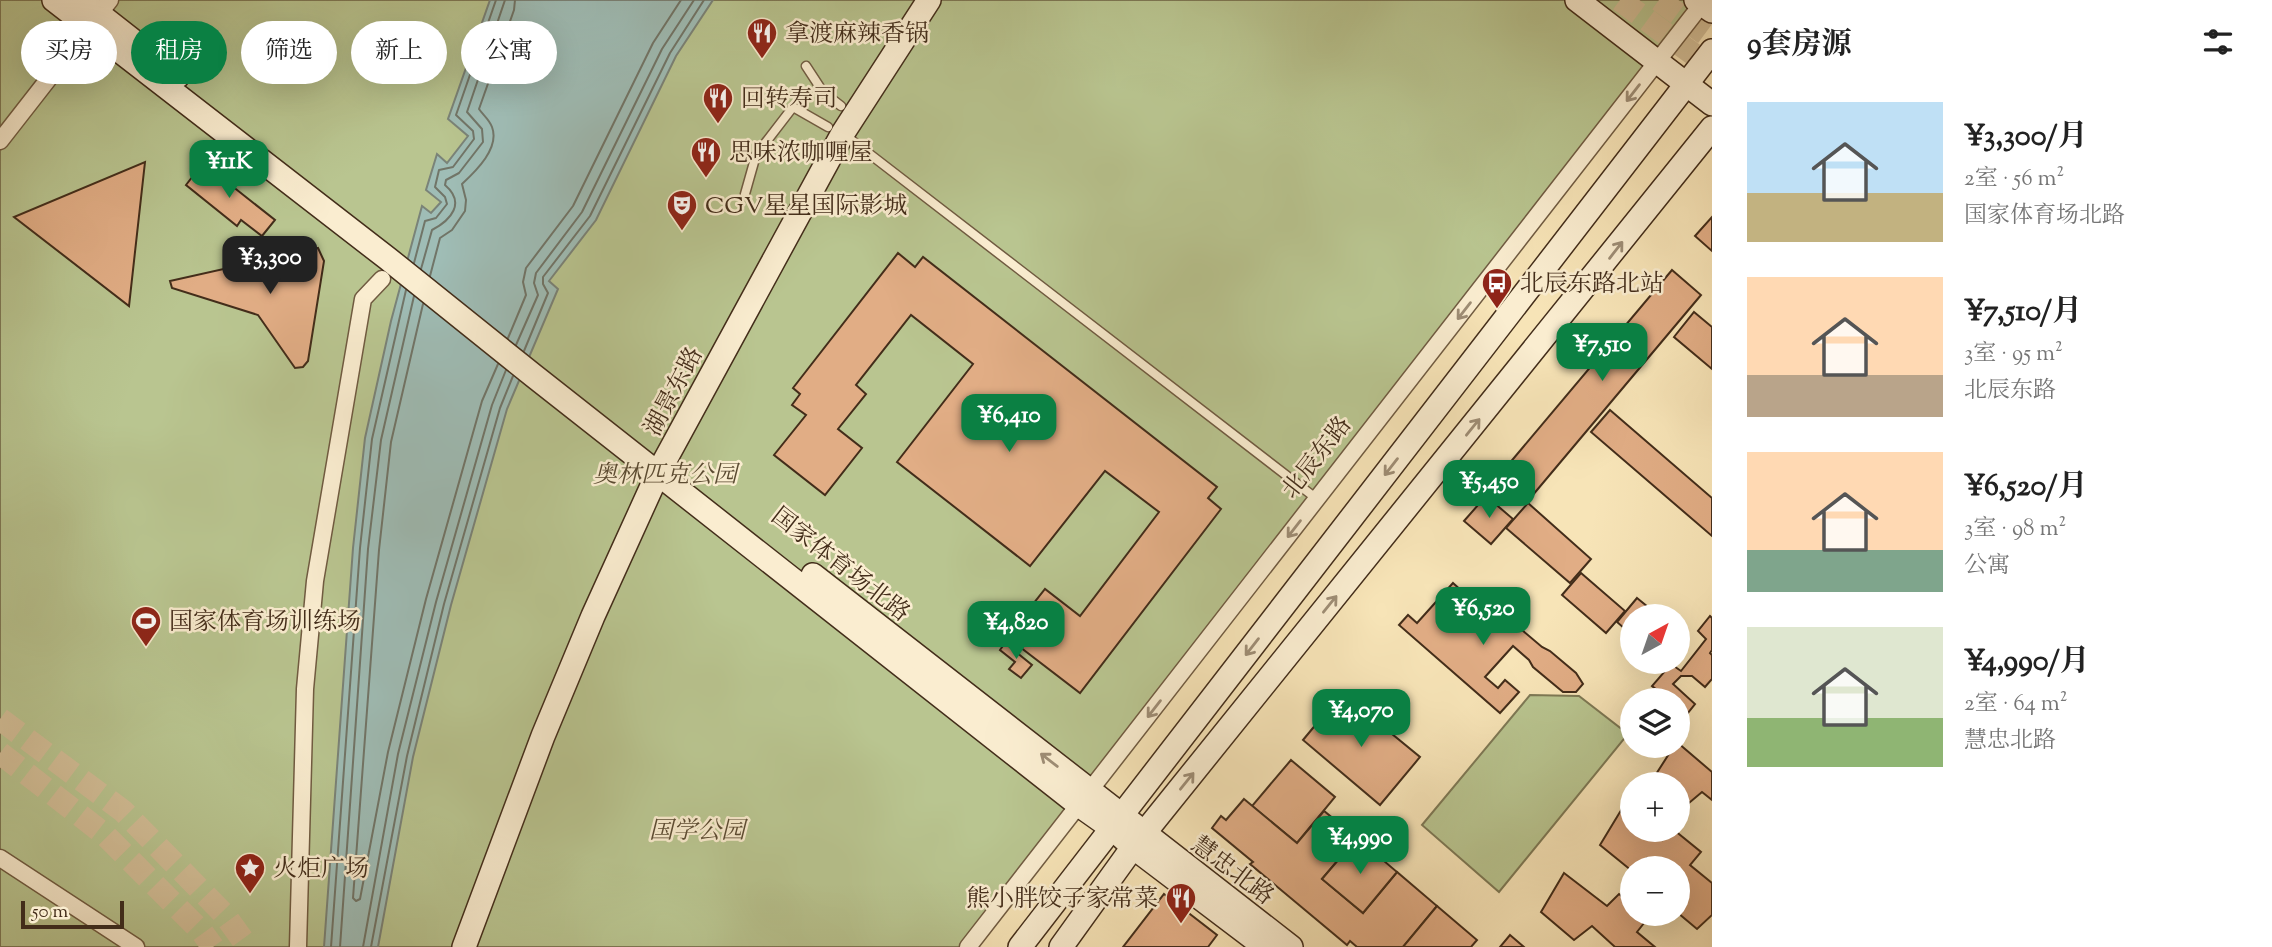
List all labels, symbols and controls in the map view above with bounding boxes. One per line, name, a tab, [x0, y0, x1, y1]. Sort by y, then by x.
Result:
restaurant icon: 拿渡麻辣香锅	[745, 16, 779, 60]
place label: 拿渡麻辣香锅	[785, 18, 929, 52]
chip: 买房	[21, 21, 117, 84]
chip: 租房	[131, 21, 227, 84]
chip: 筛选	[241, 21, 337, 84]
chip: 新上	[351, 21, 447, 84]
chip: 公寓	[461, 21, 557, 84]
icon: filters	[2199, 23, 2237, 61]
text: 9套房源	[1747, 24, 1852, 67]
restaurant icon: 回转寿司	[701, 81, 735, 125]
place label: 回转寿司	[741, 83, 837, 117]
one-way arrow	[1626, 83, 1641, 101]
text: ¥3,300/月	[1964, 116, 2088, 159]
icon: home	[1803, 130, 1887, 214]
restaurant icon: 思味浓咖喱屋	[689, 135, 723, 179]
place label: 思味浓咖喱屋	[729, 137, 873, 171]
pin: ¥11K	[188, 140, 270, 200]
text: ¥11K	[205, 146, 253, 179]
text: 2室 · 56 m²	[1964, 163, 2064, 196]
theatre icon: CGV星星国际影城	[665, 188, 699, 232]
place label: CGV星星国际影城	[705, 190, 907, 224]
text: 国家体育场北路	[1964, 200, 2125, 233]
pin: ¥3,300	[213, 236, 327, 296]
one-way arrow	[1608, 241, 1624, 259]
text: ¥3,300	[238, 242, 302, 275]
bus stop icon: 北辰东路北站	[1480, 266, 1514, 310]
place label: 北辰东路北站	[1520, 268, 1664, 302]
text: ¥7,510/月	[1964, 291, 2082, 334]
one-way arrow	[1456, 301, 1471, 319]
icon: home	[1803, 305, 1887, 389]
pin: ¥7,510	[1545, 324, 1659, 383]
text: ¥7,510	[1572, 329, 1632, 362]
text: 3室 · 95 m²	[1964, 338, 2063, 371]
street label: 湖景东路	[637, 342, 712, 442]
text: 北辰东路	[1964, 375, 2056, 408]
pin: ¥6,410	[952, 394, 1066, 454]
text: ¥6,410	[977, 400, 1041, 433]
street label: 北辰东路	[1275, 410, 1361, 507]
one-way arrow	[1465, 418, 1481, 436]
one-way arrow	[1384, 457, 1399, 476]
park label: 奥林匹克公园	[593, 459, 741, 493]
pin: ¥5,450	[1432, 461, 1546, 520]
text: ¥5,450	[1459, 466, 1519, 499]
text: ¥6,520/月	[1964, 466, 2087, 509]
icon: home	[1803, 480, 1887, 564]
street label: 国家体育场北路	[763, 500, 916, 631]
text: 3室 · 98 m²	[1964, 513, 2066, 546]
one-way arrow	[1286, 519, 1301, 538]
text: 公寓	[1964, 550, 2010, 583]
pin: ¥6,520	[1426, 588, 1540, 647]
text: ¥6,520	[1451, 593, 1515, 626]
one-way arrow	[1322, 595, 1338, 613]
pin: ¥4,820	[959, 602, 1073, 661]
sports icon: 国家体育场训练场	[129, 604, 163, 648]
north arrow	[1620, 604, 1690, 674]
map controls	[1620, 604, 1690, 926]
place label: 国家体育场训练场	[169, 606, 361, 640]
text: ¥4,820	[984, 607, 1049, 640]
one-way arrow	[1245, 637, 1260, 656]
text: ¥4,990/月	[1964, 641, 2090, 684]
icon: home	[1803, 655, 1887, 739]
button: layers	[1620, 688, 1690, 758]
text: 2室 · 64 m²	[1964, 688, 2068, 721]
pin: ¥4,070	[1304, 690, 1418, 749]
text: ¥4,070	[1328, 695, 1394, 728]
one-way arrow	[1147, 699, 1162, 717]
text: 慧忠北路	[1964, 725, 2056, 758]
one-way arrow	[1040, 752, 1058, 767]
one-way arrow	[1180, 772, 1195, 790]
button: +	[1620, 772, 1690, 842]
park label: 国学公园	[649, 815, 749, 849]
pin: ¥4,990	[1303, 816, 1417, 876]
text: ¥4,990	[1328, 822, 1392, 855]
street label: 慧忠北路	[1183, 829, 1280, 914]
place icon: 火炬广场	[233, 851, 267, 895]
place label: 火炬广场	[273, 853, 369, 887]
button: −	[1620, 856, 1690, 926]
restaurant icon: 熊小胖饺子家常菜	[1164, 881, 1198, 925]
place label: 熊小胖饺子家常菜	[966, 883, 1158, 917]
scale bar	[21, 898, 124, 930]
text: 50 m	[32, 899, 68, 926]

